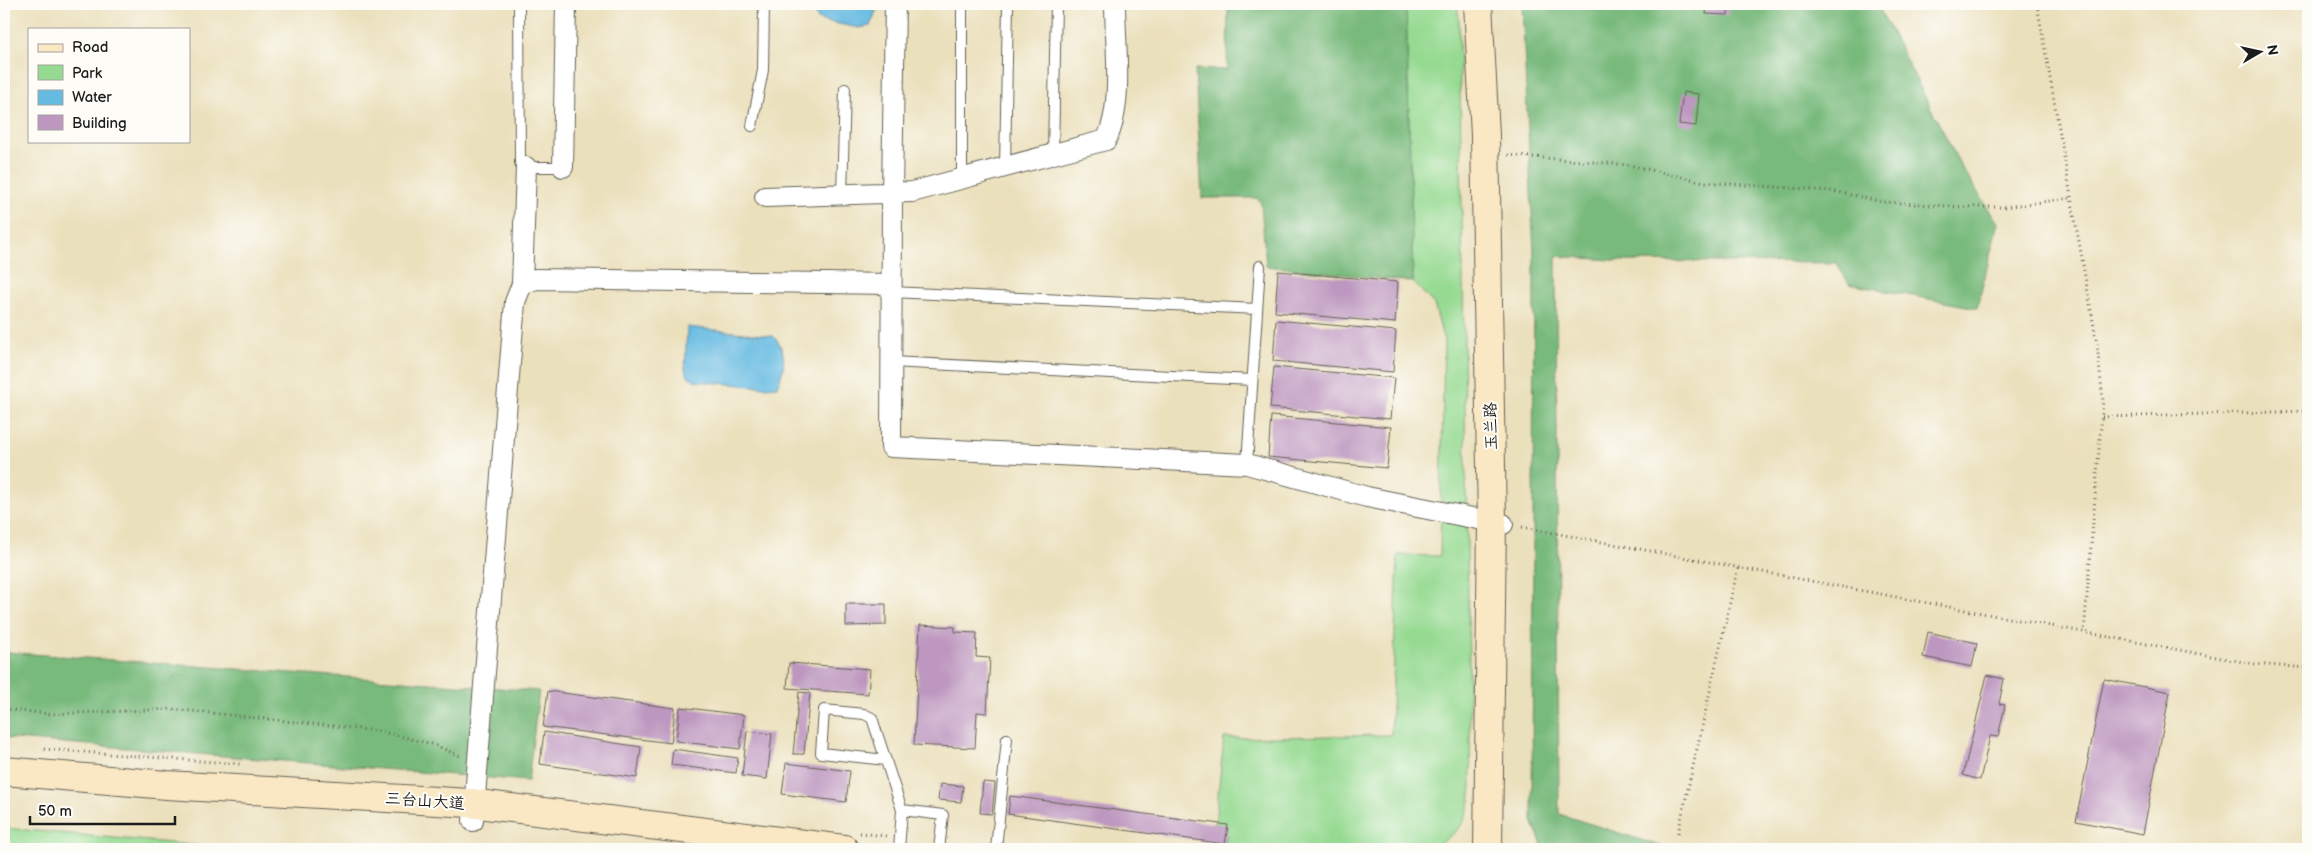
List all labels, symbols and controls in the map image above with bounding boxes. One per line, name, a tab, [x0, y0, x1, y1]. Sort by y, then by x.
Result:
legend	[28, 28, 190, 142]
north arrow	[2234, 28, 2284, 78]
text: Road	[72, 38, 108, 57]
text: N	[2263, 44, 2282, 57]
text: Park	[72, 64, 103, 83]
text: Water	[72, 88, 112, 107]
text: Building	[72, 114, 127, 133]
street label: 玉兰路	[1482, 402, 1501, 450]
street label: 三台山大道	[384, 789, 465, 814]
scale bar	[30, 793, 175, 825]
text: 50 m	[38, 802, 72, 821]

